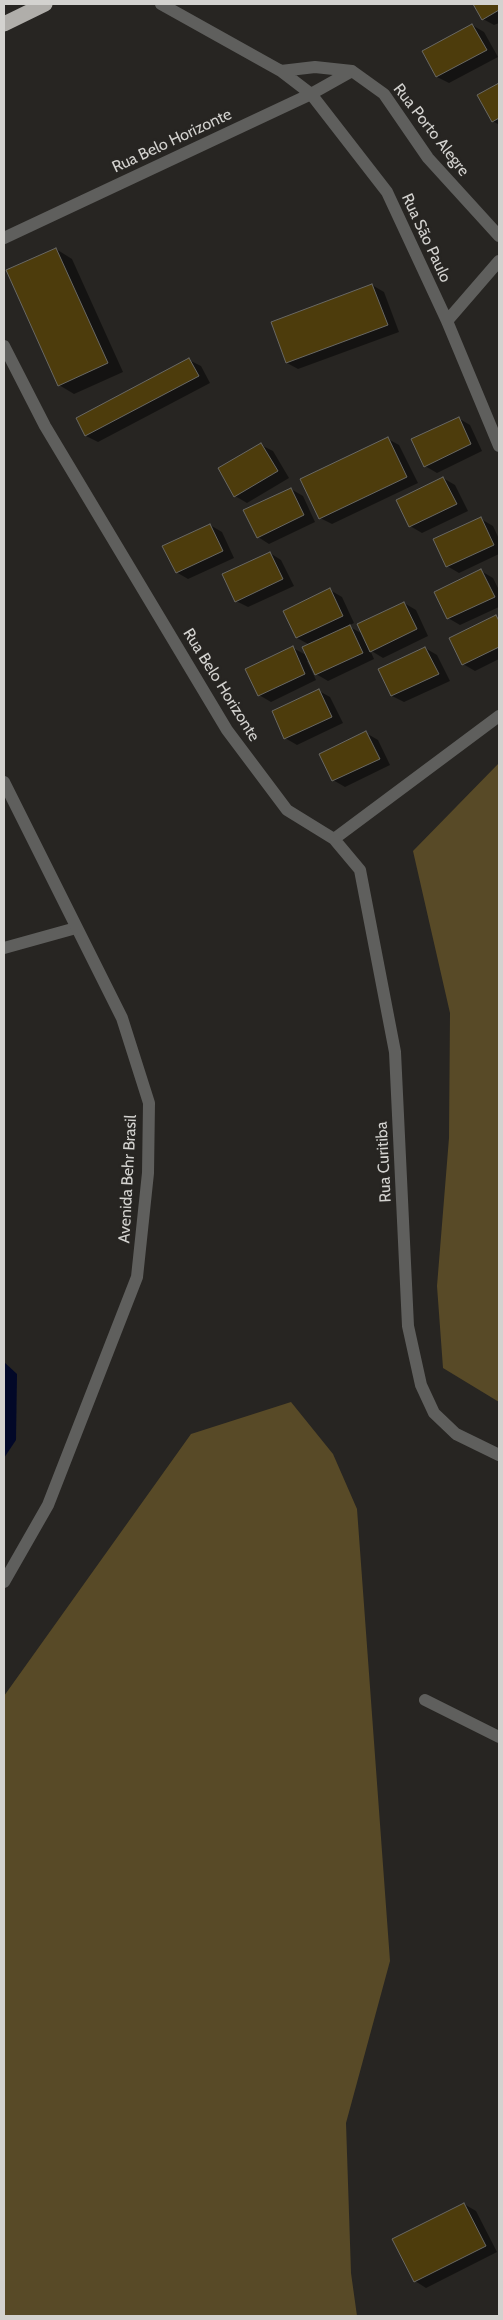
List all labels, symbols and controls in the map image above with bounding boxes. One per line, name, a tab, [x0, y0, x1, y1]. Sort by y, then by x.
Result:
street label: Rua Porto Alegre	[389, 80, 473, 180]
street label: Rua Belo Horizonte	[109, 105, 235, 177]
street label: Rua São Paulo	[397, 190, 455, 286]
street label: Rua Belo Horizonte	[178, 625, 264, 745]
street label: Avenida Behr Brasil	[115, 1114, 141, 1244]
street label: Rua Curitiba	[372, 1121, 396, 1203]

